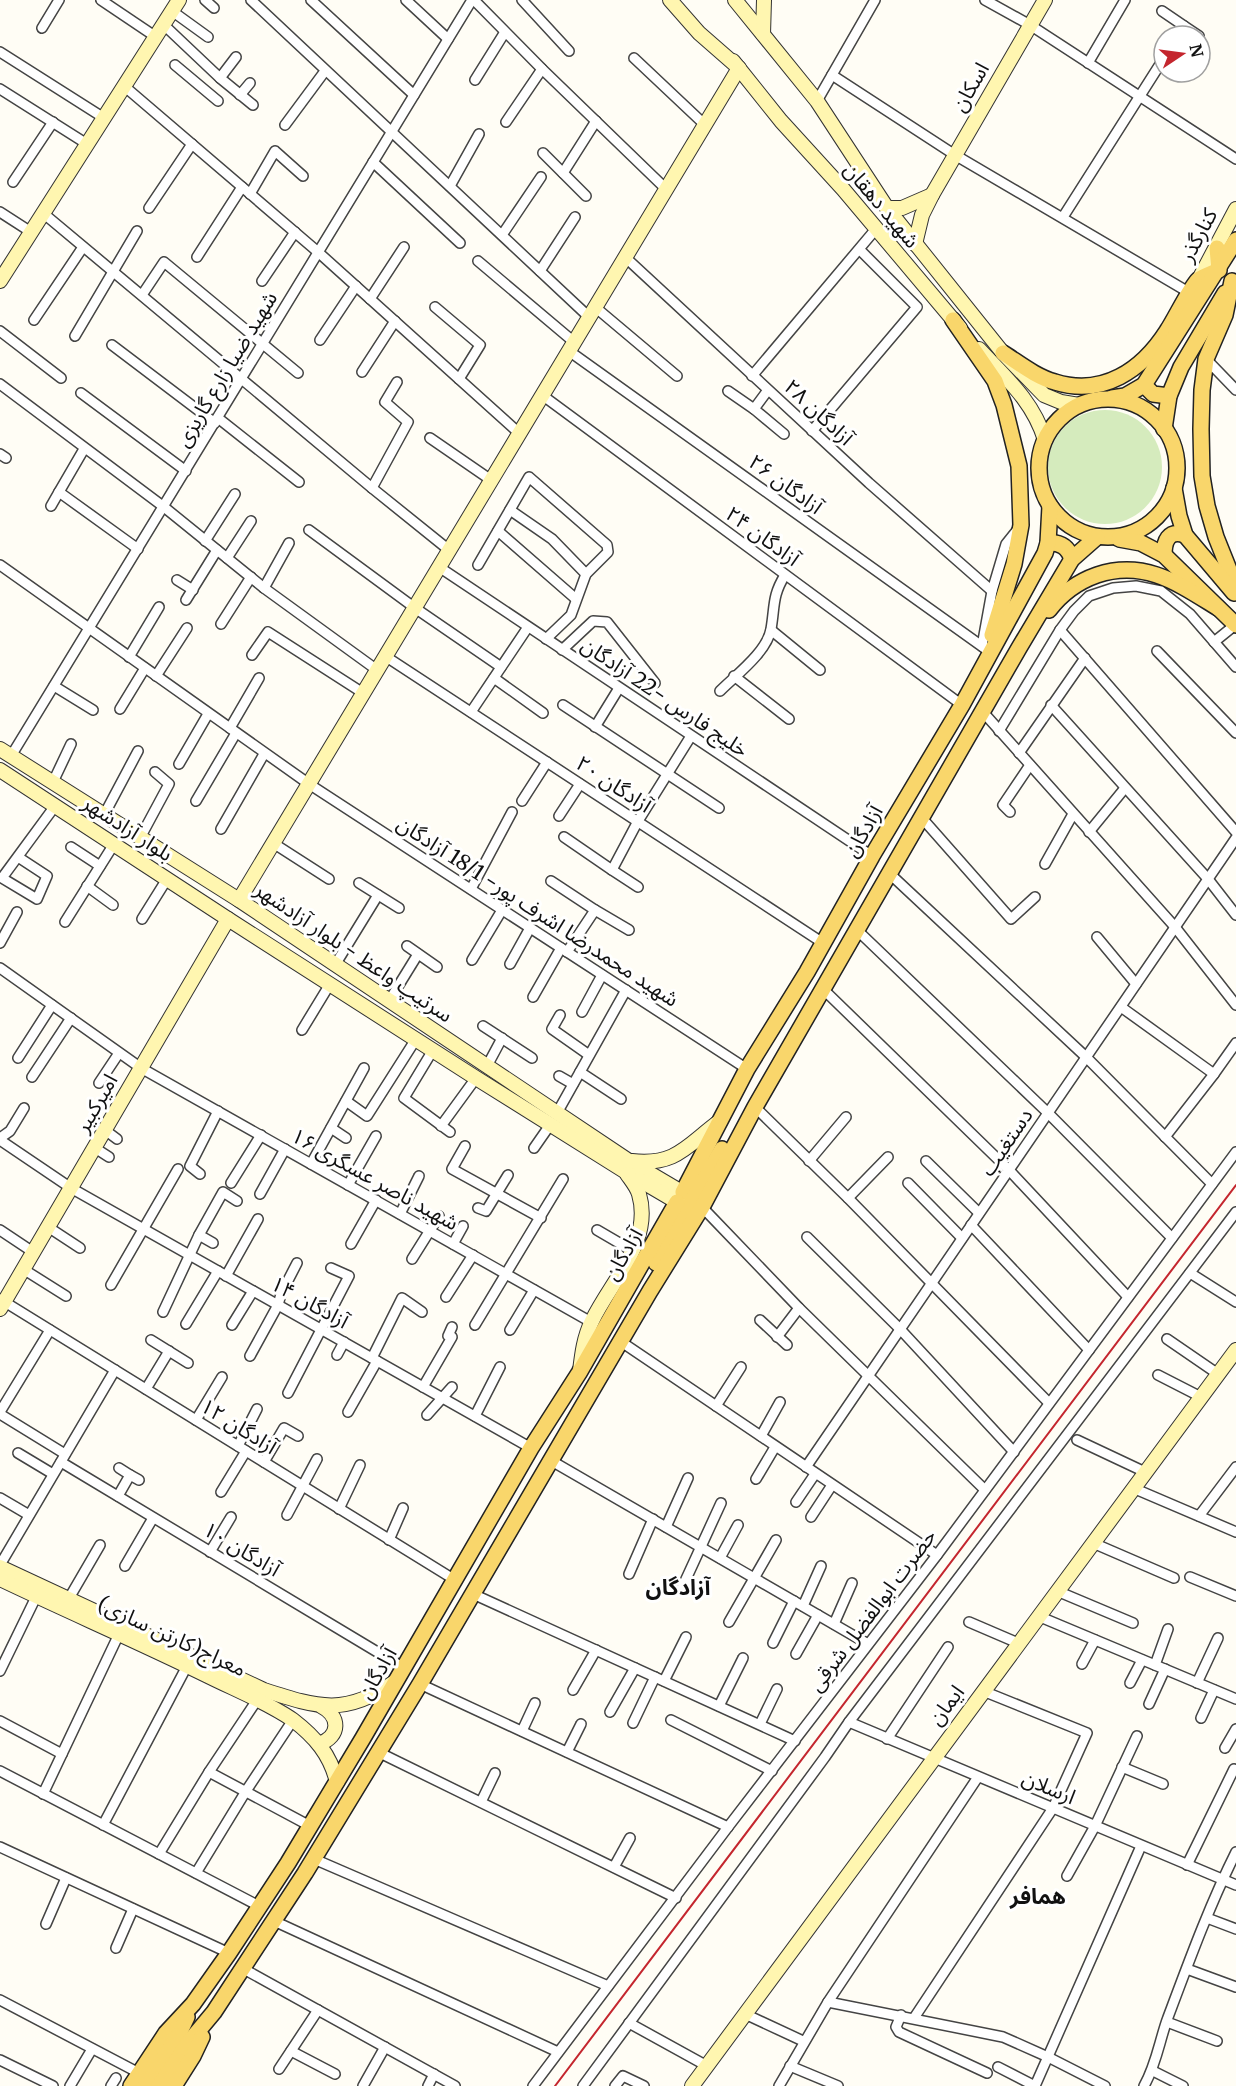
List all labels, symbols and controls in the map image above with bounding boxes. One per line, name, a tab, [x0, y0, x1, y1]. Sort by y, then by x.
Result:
north arrow	[1152, 24, 1212, 84]
text: N	[1185, 42, 1208, 59]
street label: اسکان	[945, 57, 995, 117]
street label: شهید دهقان	[838, 156, 926, 254]
street label: کنارگذر	[1172, 203, 1223, 267]
street label: شهید ضیا زارع گاریزی	[169, 286, 285, 453]
street label: ۲۸ آزادگان	[779, 373, 860, 452]
street label: ۲۶ آزادگان	[744, 448, 829, 520]
street label: ۲۴ آزادگان	[721, 500, 806, 572]
street label: خلیج فارس -22 آزادگان	[575, 631, 754, 765]
street label: ۲۰ آزادگان	[571, 749, 658, 819]
street label: بلوار آزادشهر	[77, 788, 178, 867]
street label: آزادگان	[837, 799, 889, 862]
street label: شهید محمدرضا اشرف پور- 18/1 آزادگان	[392, 810, 684, 1013]
street label: سرتیپ واعظ - بلوار آزادشهر	[249, 875, 458, 1029]
street label: امیرکبیر	[68, 1069, 124, 1138]
street label: دستغیب	[974, 1103, 1038, 1181]
street label: ۱۶ شهید ناصر عسگری	[286, 1122, 464, 1236]
street label: آزادگان	[597, 1222, 649, 1285]
street label: ۱۴ آزادگان	[266, 1270, 355, 1335]
street label: ۱۲ آزادگان	[196, 1392, 283, 1461]
street label: ۱۰ آزادگان	[198, 1515, 286, 1583]
street label: حضرت ابوالفضل شرقی	[802, 1523, 942, 1697]
district label: آزادگان	[645, 1573, 711, 1601]
street label: معراج(کارتن سازی)	[93, 1590, 251, 1684]
street label: آزادگان	[351, 1641, 403, 1704]
street label: ایمان	[922, 1679, 970, 1731]
street label: ارسلان	[1018, 1764, 1080, 1810]
district label: همافر	[1009, 1882, 1066, 1910]

